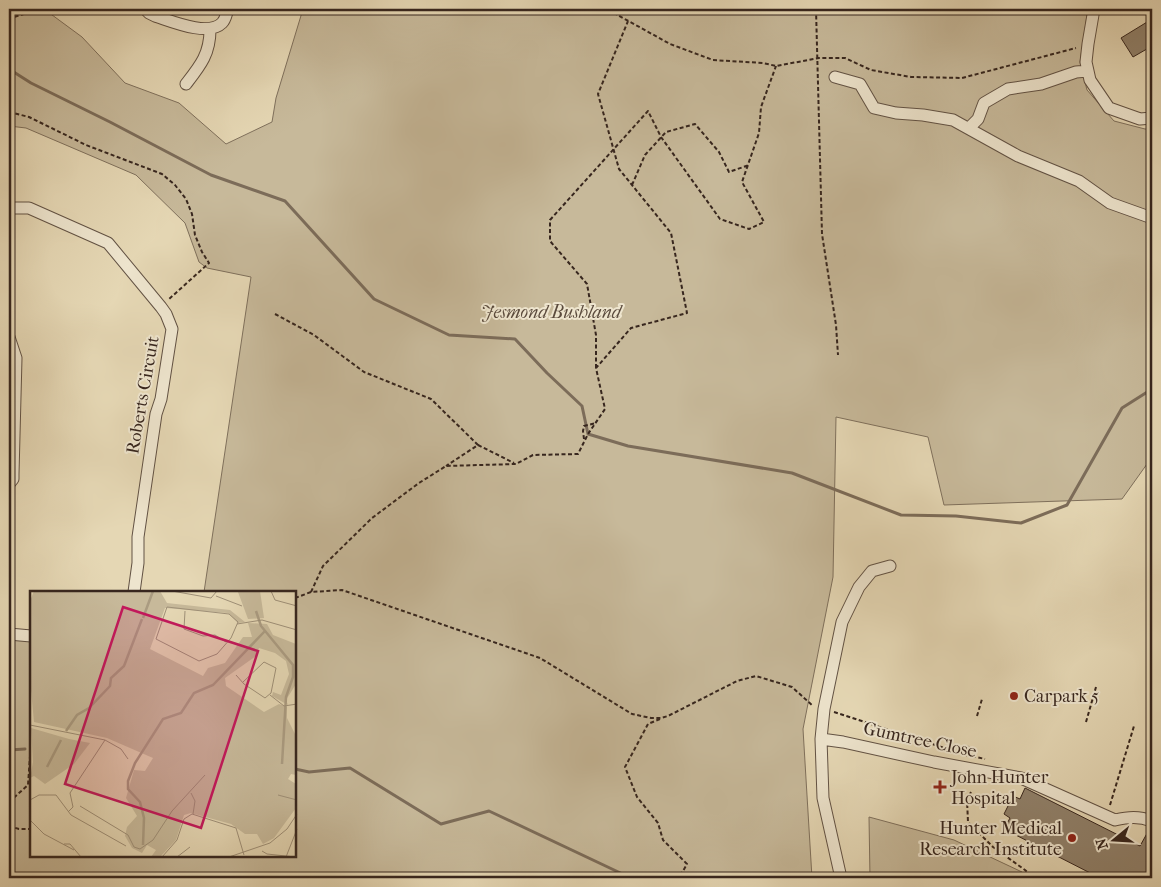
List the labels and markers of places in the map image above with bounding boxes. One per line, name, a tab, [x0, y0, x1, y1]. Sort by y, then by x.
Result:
place label: Carpark 5	[1024, 686, 1099, 707]
marker: Carpark 5	[1008, 690, 1020, 702]
place label: John Hunter Hospital	[949, 767, 1049, 809]
marker: John Hunter Hospital	[933, 780, 947, 794]
place label: Hunter Medical Research Institute	[919, 818, 1062, 860]
marker: Hunter Medical Research Institute	[1066, 832, 1078, 844]

